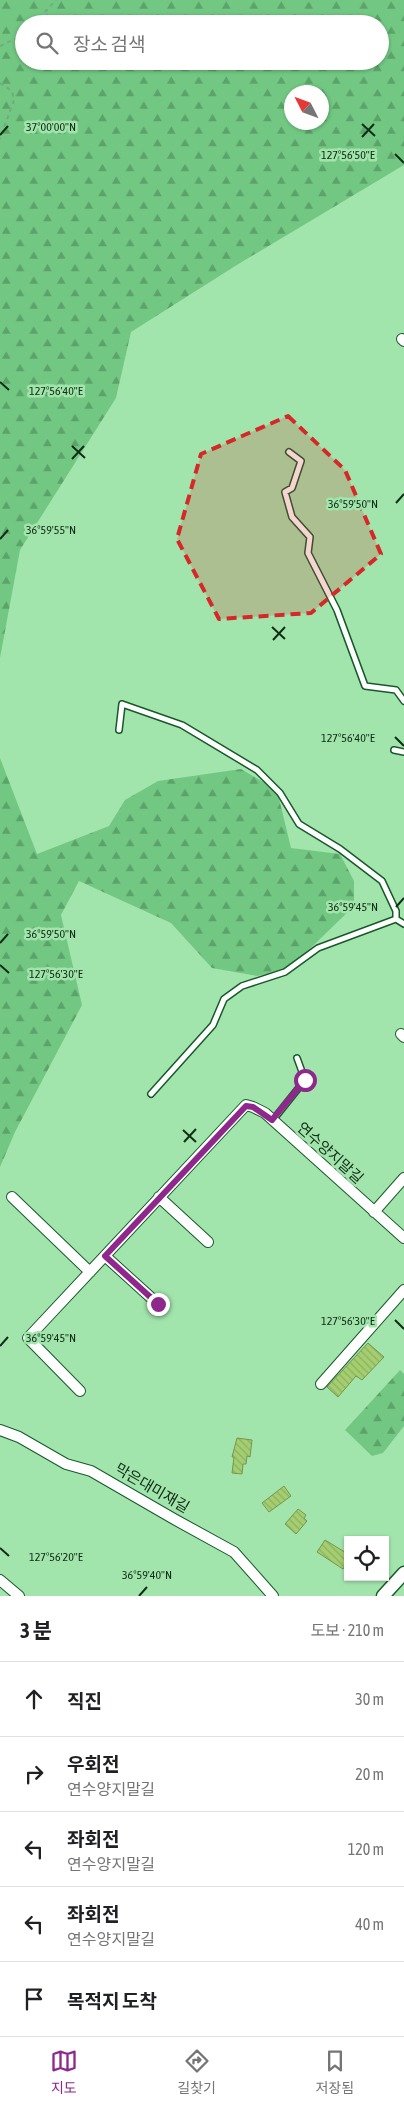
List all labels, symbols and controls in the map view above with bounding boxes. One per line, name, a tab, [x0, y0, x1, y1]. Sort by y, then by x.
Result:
search box	[15, 15, 389, 70]
icon: search	[33, 29, 61, 57]
text: 장소 검색	[73, 33, 146, 55]
north arrow	[284, 85, 329, 130]
text: 37°00'00"N	[26, 120, 76, 134]
text: 127°56'50"E	[321, 148, 375, 162]
text: 127°56'40"E	[29, 384, 83, 398]
text: 36°59'50"N	[328, 497, 378, 511]
text: 36°59'55"N	[26, 523, 76, 537]
text: 127°56'40"E	[321, 731, 375, 745]
text: 36°59'45"N	[328, 900, 378, 914]
text: 36°59'50"N	[26, 927, 76, 941]
text: 127°56'30"E	[29, 967, 83, 981]
route start	[294, 1069, 317, 1092]
street label: 연수양지말길	[294, 1119, 367, 1187]
route end	[147, 1293, 170, 1316]
text: 127°56'30"E	[321, 1314, 375, 1328]
text: 36°59'45"N	[26, 1331, 76, 1345]
street label: 막은대미재길	[112, 1460, 192, 1516]
map controls	[344, 1536, 389, 1581]
button: locate	[344, 1536, 389, 1581]
text: 127°56'20"E	[29, 1550, 83, 1564]
text: 36°59'40"N	[122, 1568, 172, 1582]
text: 3 분	[20, 1618, 52, 1642]
text: 도보 · 210 m	[310, 1621, 384, 1639]
icon: ahead	[20, 1685, 48, 1713]
text: 직진	[67, 1690, 102, 1712]
text: 30 m	[355, 1690, 384, 1708]
text: 우회전	[67, 1753, 119, 1775]
icon: right	[20, 1760, 48, 1788]
text: 20 m	[355, 1765, 384, 1783]
text: 연수양지말길	[67, 1780, 155, 1798]
text: 좌회전	[67, 1828, 119, 1850]
icon: left	[20, 1835, 48, 1863]
text: 120 m	[348, 1840, 384, 1858]
text: 연수양지말길	[67, 1855, 155, 1873]
text: 좌회전	[67, 1903, 119, 1925]
icon: left	[20, 1910, 48, 1938]
text: 40 m	[355, 1915, 384, 1933]
text: 연수양지말길	[67, 1930, 155, 1948]
icon: arrive	[20, 1985, 48, 2013]
text: 목적지 도착	[67, 1990, 157, 2012]
tab: 지도	[50, 2047, 78, 2097]
tab: 길찾기	[177, 2047, 216, 2097]
tab: 저장됨	[316, 2047, 354, 2097]

